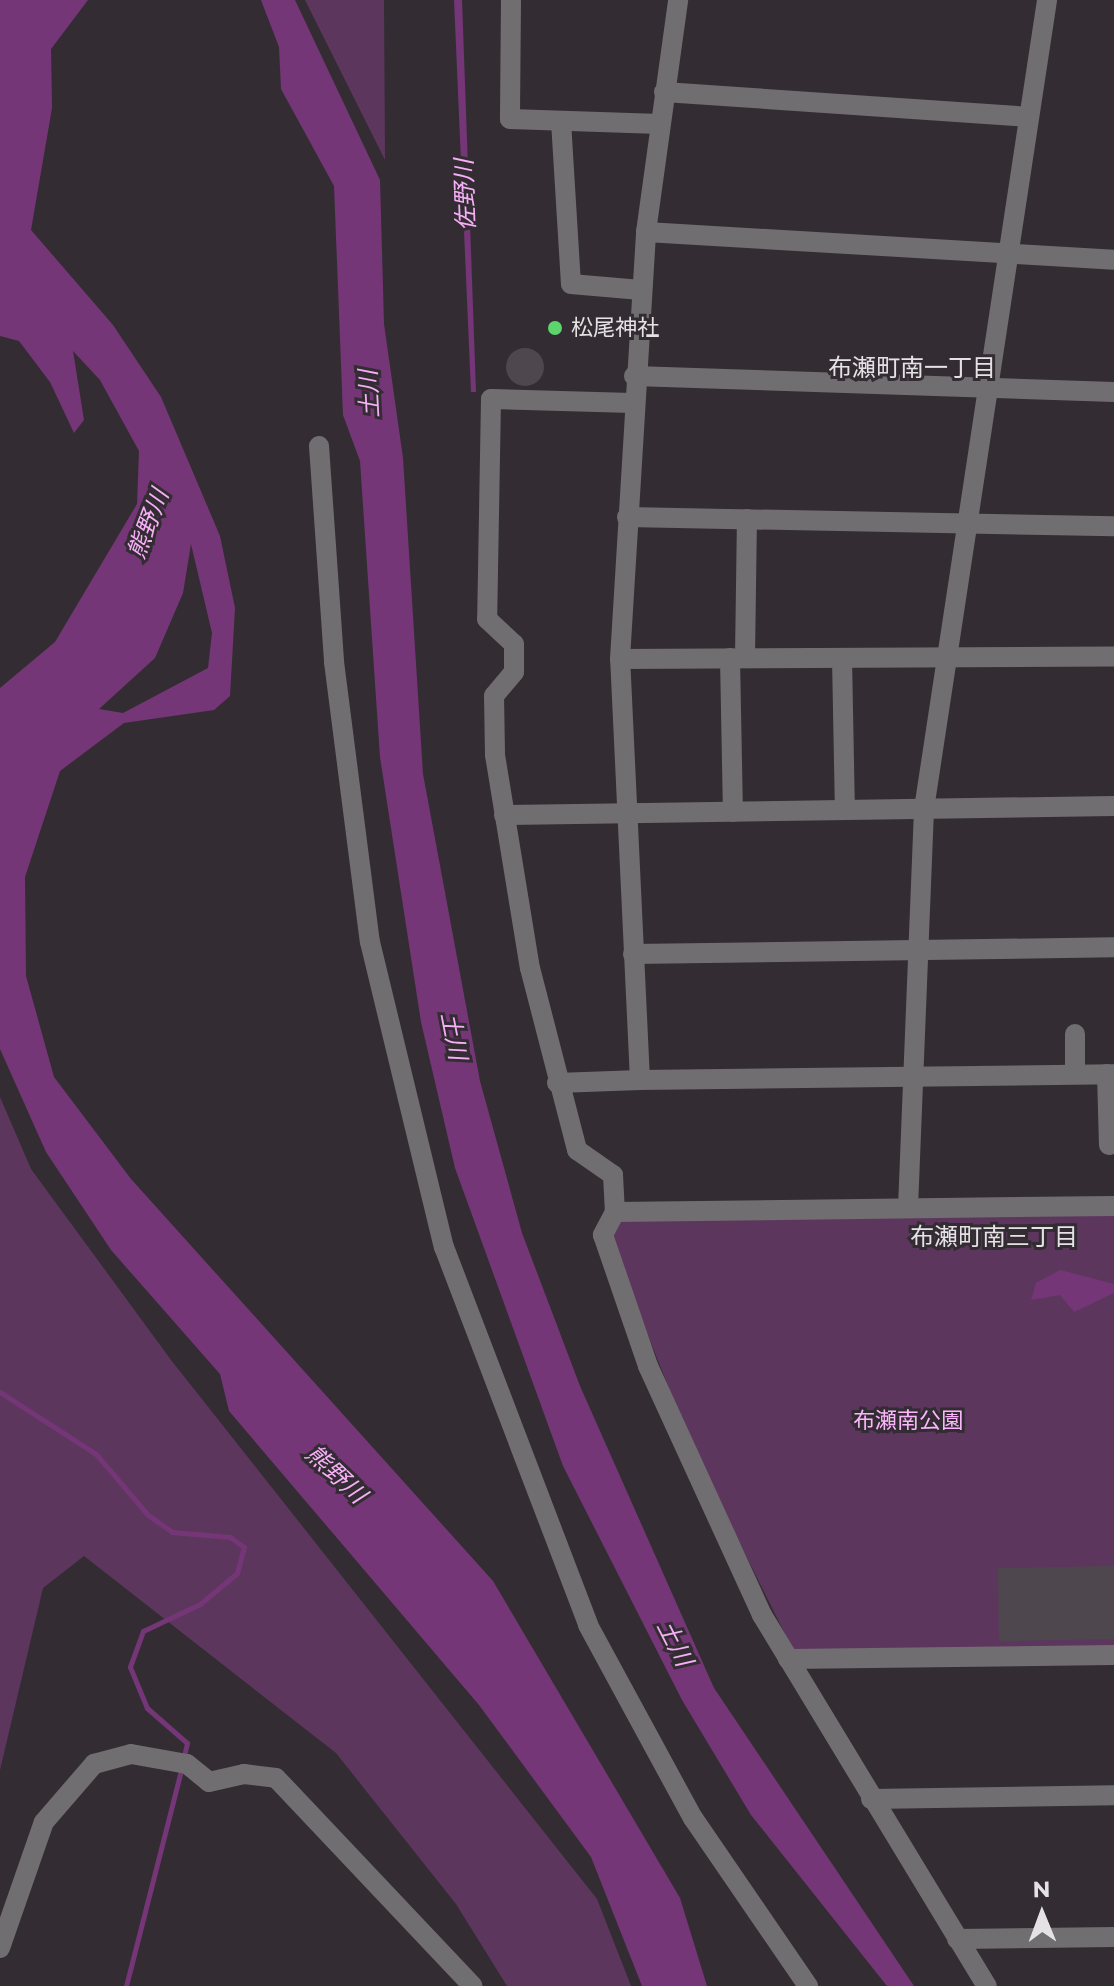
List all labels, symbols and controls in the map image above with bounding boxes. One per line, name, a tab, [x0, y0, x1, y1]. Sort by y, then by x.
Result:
water label: 佐野川	[449, 159, 481, 231]
place label: 松尾神社	[571, 315, 659, 341]
marker: 松尾神社	[546, 319, 564, 337]
district label: 布瀬町南一丁目	[828, 354, 996, 382]
water label: 土川	[353, 369, 385, 419]
water label: 熊野川	[122, 485, 174, 563]
water label: 土川	[435, 1010, 473, 1062]
district label: 布瀬町南三丁目	[910, 1223, 1078, 1251]
park label: 布瀬南公園	[853, 1408, 963, 1434]
water label: 熊野川	[300, 1439, 372, 1509]
water label: 土川	[651, 1615, 699, 1671]
north arrow	[1002, 1874, 1082, 1954]
text: N	[1032, 1876, 1051, 1903]

